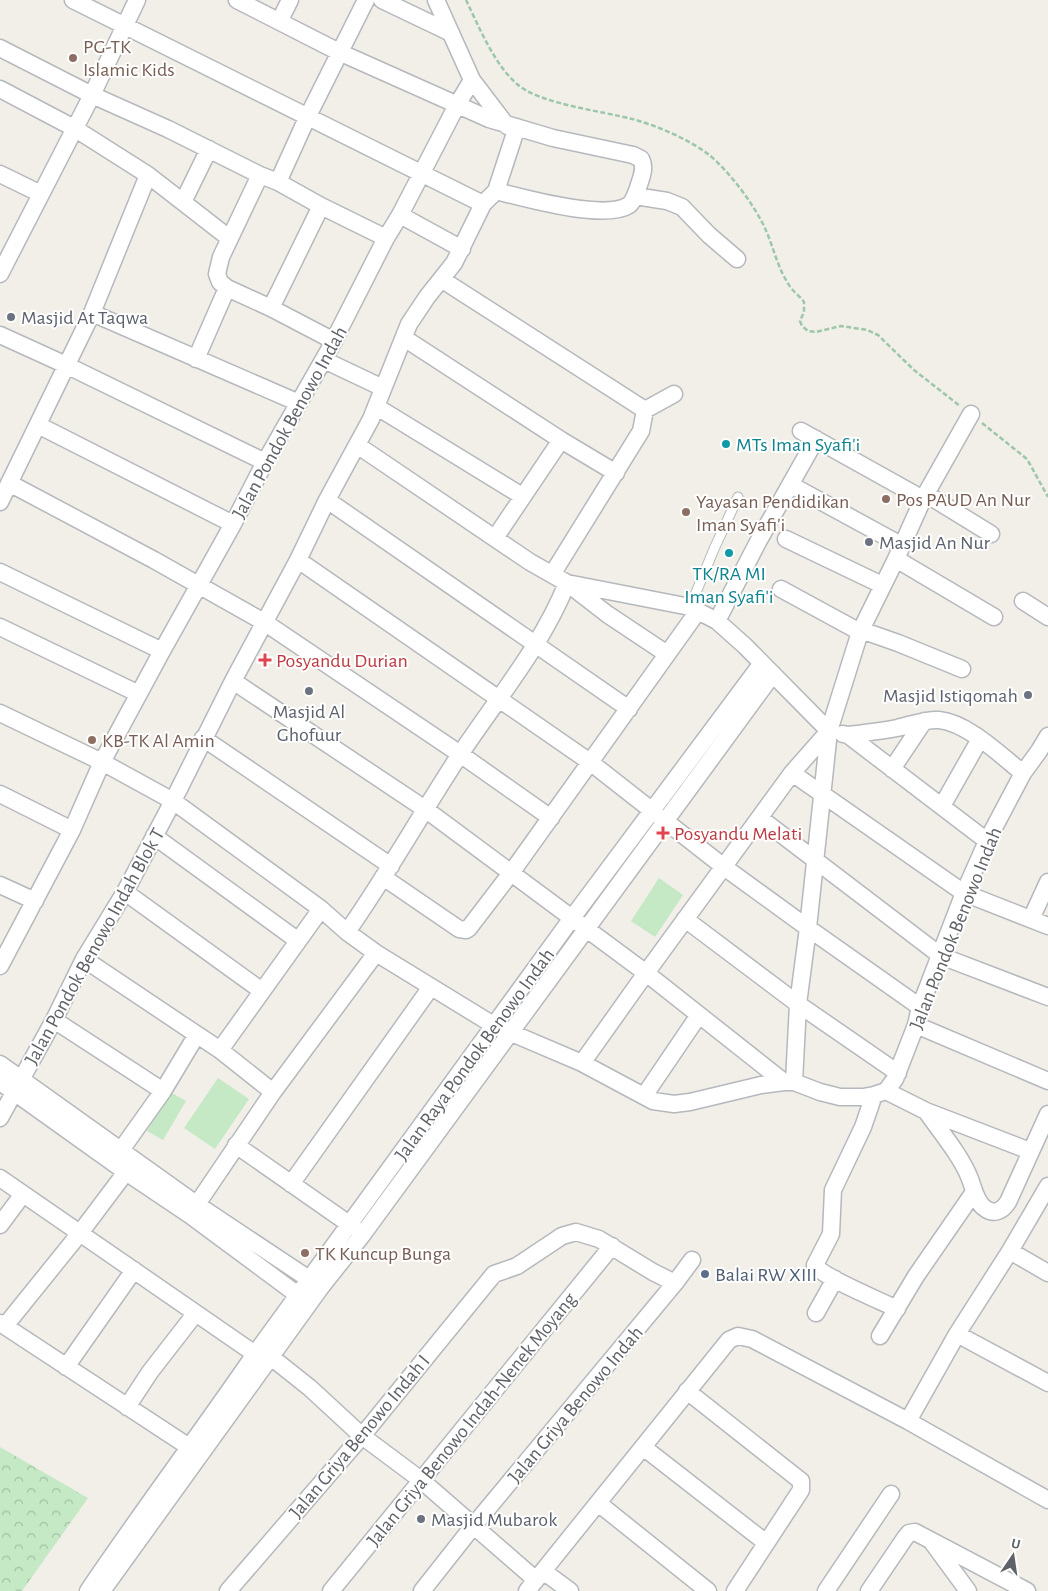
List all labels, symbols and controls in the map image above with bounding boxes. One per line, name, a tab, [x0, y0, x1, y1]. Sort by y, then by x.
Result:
place label: PG-TK Islamic Kids	[83, 37, 175, 80]
marker: PG-TK Islamic Kids	[67, 52, 79, 64]
place label: Masjid At Taqwa	[21, 308, 148, 328]
marker: Masjid At Taqwa	[5, 311, 17, 323]
street label: Jalan Pondok Benowo Indah	[229, 323, 351, 522]
place label: MTs Iman Syafi'i	[736, 435, 860, 455]
marker: MTs Iman Syafi'i	[720, 438, 732, 450]
place label: Pos PAUD An Nur	[896, 490, 1031, 510]
place label: Yayasan Pendidikan Iman Syafi'i	[696, 492, 849, 535]
marker: Pos PAUD An Nur	[880, 493, 892, 505]
marker: Yayasan Pendidikan Iman Syafi'i	[680, 506, 692, 518]
place label: Masjid An Nur	[879, 533, 990, 553]
marker: Masjid An Nur	[863, 536, 875, 548]
marker: TK/RA MI Iman Syafi'i	[723, 547, 735, 559]
place label: TK/RA MI Iman Syafi'i	[684, 564, 774, 607]
place label: Posyandu Durian	[276, 651, 408, 671]
marker: Posyandu Durian	[258, 653, 272, 667]
marker: Masjid Al Ghofuur	[303, 685, 315, 697]
place label: Masjid Istiqomah	[883, 686, 1018, 706]
marker: Masjid Istiqomah	[1022, 689, 1034, 701]
place label: Masjid Al Ghofuur	[273, 702, 345, 745]
place label: KB-TK Al Amin	[102, 731, 215, 751]
marker: KB-TK Al Amin	[86, 734, 98, 746]
place label: Posyandu Melati	[674, 824, 802, 844]
street label: Jalan Pondok Benowo Indah	[906, 824, 1006, 1032]
street label: Jalan Pondok Benowo Indah Blok T	[21, 825, 168, 1068]
marker: Posyandu Melati	[656, 826, 670, 840]
street label: Jalan Raya Pondok Benowo Indah	[391, 945, 558, 1164]
place label: TK Kuncup Bunga	[315, 1244, 451, 1264]
marker: TK Kuncup Bunga	[299, 1247, 311, 1259]
place label: Balai RW XIII	[715, 1265, 817, 1285]
marker: Balai RW XIII	[699, 1268, 711, 1280]
street label: Jalan Griya Benowo Indah-Nenek Moyang	[363, 1289, 580, 1550]
street label: Jalan Griya Benowo Indah	[505, 1322, 647, 1487]
street label: Jalan Griya Benowo Indah I	[286, 1351, 434, 1522]
place label: Masjid Mubarok	[431, 1510, 557, 1530]
marker: Masjid Mubarok	[415, 1513, 427, 1525]
north arrow	[988, 1531, 1038, 1581]
text: U	[1010, 1536, 1022, 1552]

